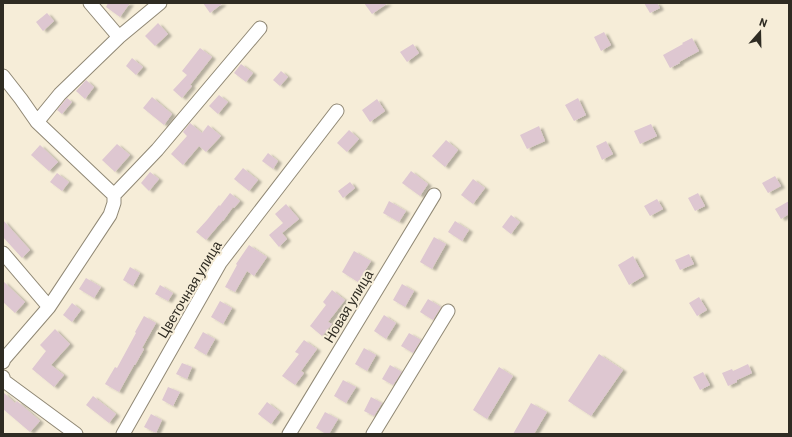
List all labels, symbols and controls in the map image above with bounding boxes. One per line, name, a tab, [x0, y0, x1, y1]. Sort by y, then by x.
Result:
north arrow	[740, 12, 780, 52]
text: N	[758, 15, 769, 29]
street label: Цветочная улица	[153, 237, 225, 341]
street label: Новая улица	[320, 266, 376, 345]

